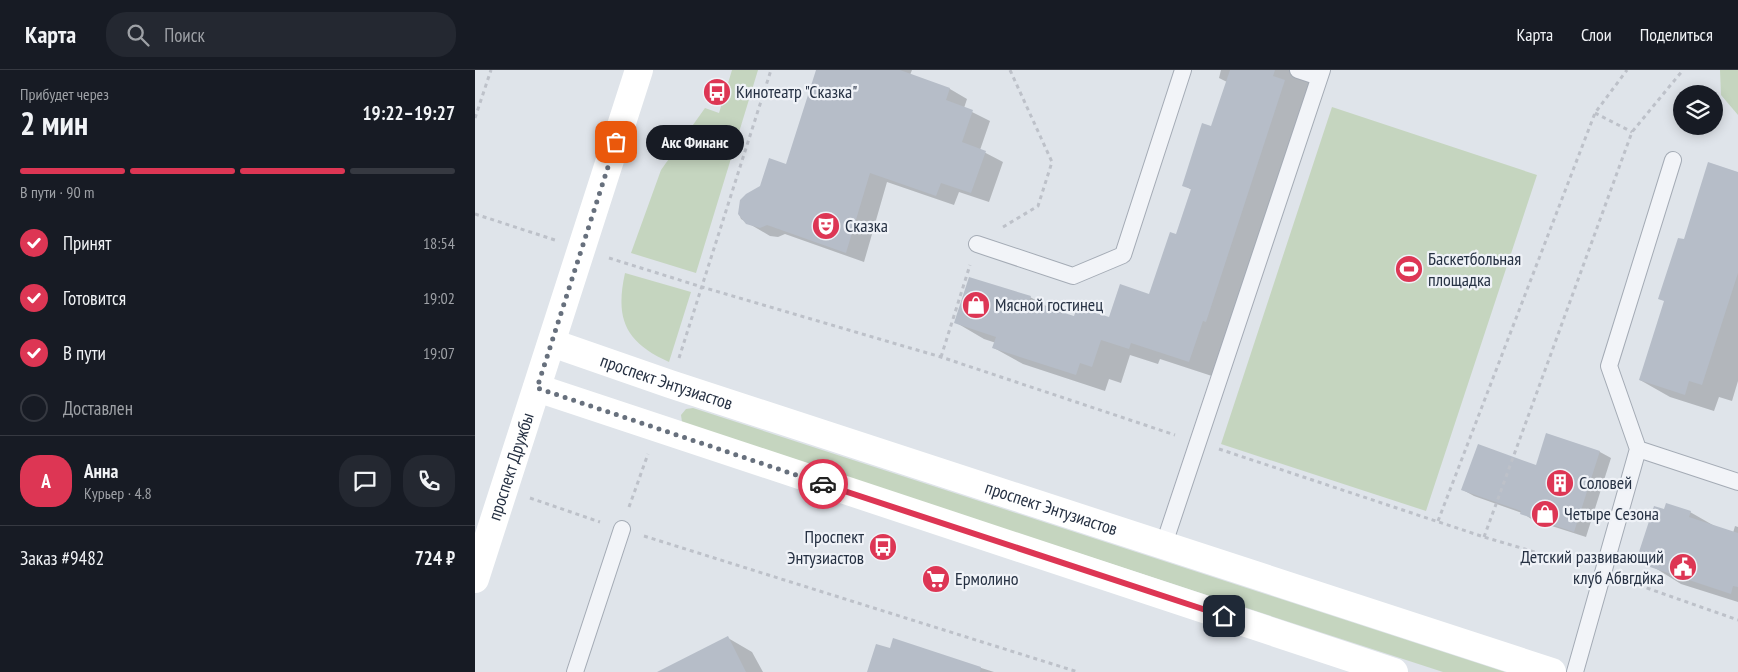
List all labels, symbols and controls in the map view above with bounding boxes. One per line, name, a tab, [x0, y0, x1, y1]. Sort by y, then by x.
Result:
search box	[106, 12, 456, 57]
text: Карта	[25, 19, 76, 50]
icon: search	[124, 21, 152, 49]
text: Поиск	[164, 23, 205, 47]
text: Карта	[1516, 23, 1553, 46]
text: Слои	[1581, 23, 1612, 46]
text: Поделиться	[1640, 23, 1713, 46]
bus stop icon: Кинотеатр "Сказка"	[702, 77, 732, 107]
place label: Кинотеатр "Сказка"	[736, 80, 857, 103]
text: Прибудет через	[20, 84, 109, 104]
map controls	[1673, 85, 1723, 135]
button: layers	[1673, 85, 1723, 135]
text: 19:22–19:27	[362, 101, 455, 125]
text: 2 мин	[20, 102, 88, 144]
pin	[595, 121, 637, 163]
callout: Акс Финанс	[646, 124, 743, 160]
icon: bag	[602, 128, 630, 156]
text: Акс Финанс	[661, 132, 729, 152]
text: В пути · 90 m	[20, 182, 94, 202]
theatre icon: Сказка	[811, 211, 841, 241]
place label: Сказка	[845, 214, 888, 237]
icon: check	[20, 229, 48, 257]
text: Принят	[63, 231, 111, 255]
text: 18:54	[423, 233, 455, 253]
place label: Баскетбольная площадка	[1428, 247, 1521, 291]
sports icon: Баскетбольная площадка	[1394, 254, 1424, 284]
icon: check	[20, 284, 48, 312]
text: Готовится	[63, 286, 126, 310]
text: 19:02	[423, 288, 455, 308]
shop icon: Мясной гостинец	[961, 290, 991, 320]
place label: Мясной гостинец	[995, 293, 1103, 316]
icon: check	[20, 339, 48, 367]
text: В пути	[63, 341, 106, 365]
text: 19:07	[423, 343, 455, 363]
street label: проспект Энтузиастов	[597, 349, 736, 415]
text: Доставлен	[63, 396, 133, 420]
street label: проспект Дружбы	[483, 410, 539, 523]
button: chat	[339, 455, 391, 507]
button: phone	[403, 455, 455, 507]
text: Анна	[84, 459, 118, 483]
courier	[798, 459, 848, 509]
building icon: Соловей	[1545, 468, 1575, 498]
text: А	[41, 469, 51, 493]
icon: car	[809, 470, 837, 498]
place label: Соловей	[1579, 471, 1632, 494]
street label: проспект Энтузиастов	[982, 476, 1121, 540]
text: Курьер · 4.8	[84, 483, 152, 503]
shop icon: Четыре Сезона	[1530, 499, 1560, 529]
place label: Четыре Сезона	[1564, 502, 1659, 525]
place label: Проспект Энтузиастов	[787, 525, 864, 569]
bus stop icon: Проспект Энтузиастов	[868, 532, 898, 562]
place label: Детский развивающий клуб Абвгдйка	[1520, 545, 1664, 589]
text: Заказ #9482	[20, 546, 104, 570]
text: 724 ₽	[415, 546, 455, 570]
public building icon: Детский развивающий клуб Абвгдйка	[1668, 552, 1698, 582]
supermarket icon: Ермолино	[921, 564, 951, 594]
place label: Ермолино	[955, 567, 1019, 590]
pin	[1203, 595, 1245, 637]
icon: home	[1210, 602, 1238, 630]

